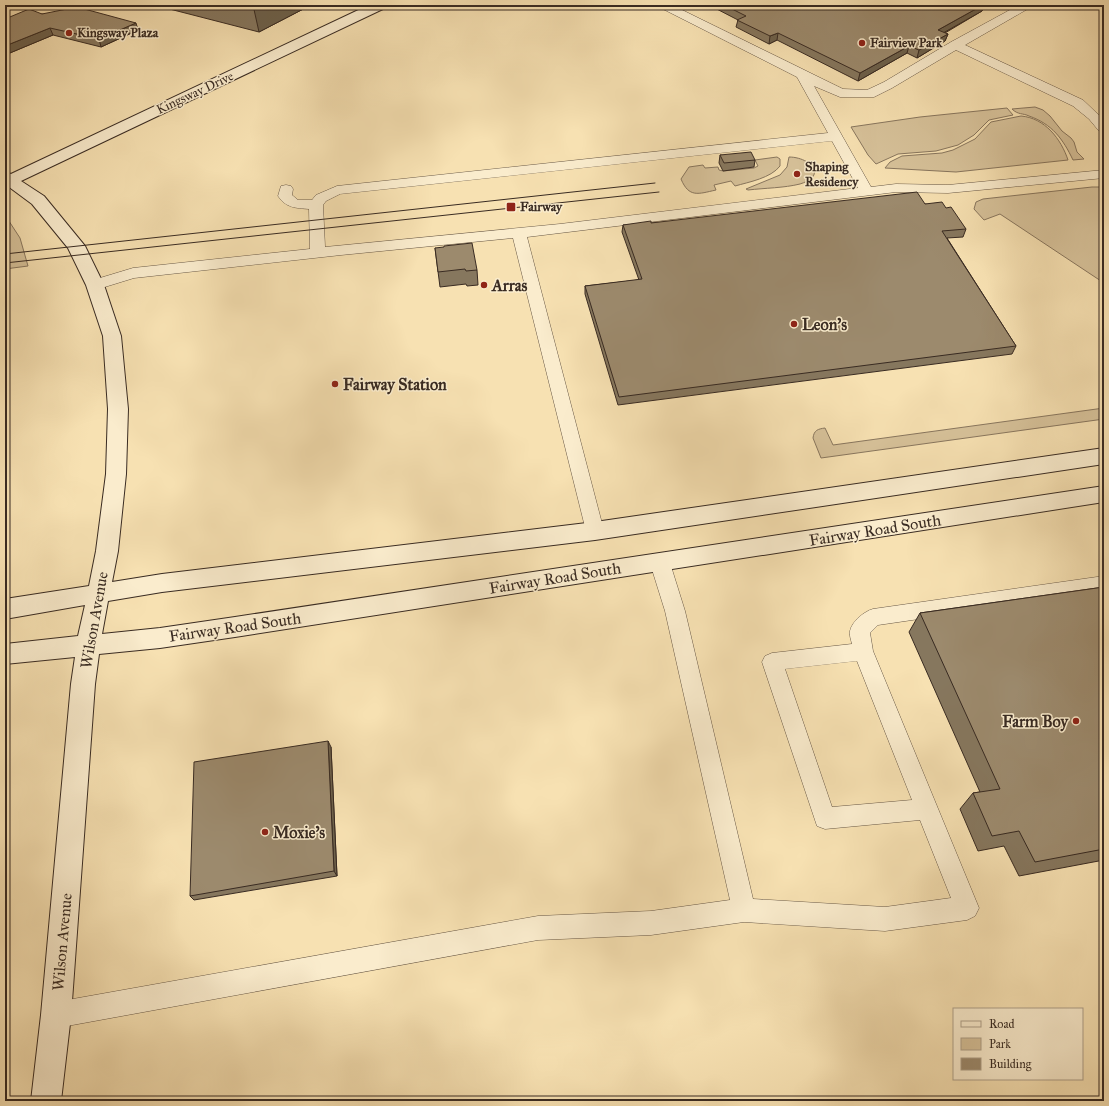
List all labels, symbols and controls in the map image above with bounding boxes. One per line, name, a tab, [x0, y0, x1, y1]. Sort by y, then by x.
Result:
place label: Kingsway Plaza	[77, 25, 159, 41]
marker: Kingsway Plaza	[64, 28, 74, 38]
place label: Fairview Park	[870, 35, 943, 51]
marker: Fairview Park	[857, 38, 867, 48]
street label: Kingsway Drive	[154, 68, 237, 118]
place label: Shaping Residency	[805, 159, 859, 190]
marker: Shaping Residency	[792, 169, 802, 179]
place label: Fairway	[520, 199, 563, 215]
marker: Fairway	[505, 201, 517, 213]
place label: Arras	[491, 276, 528, 295]
marker: Arras	[479, 280, 489, 290]
place label: Leon's	[802, 315, 847, 334]
marker: Leon's	[789, 319, 799, 329]
place label: Fairway Station	[343, 375, 447, 395]
marker: Fairway Station	[330, 379, 340, 389]
street label: Fairway Road South	[808, 510, 942, 550]
street label: Fairway Road South	[488, 558, 622, 598]
street label: Wilson Avenue	[76, 570, 112, 670]
street label: Fairway Road South	[168, 608, 302, 646]
place label: Farm Boy	[1002, 712, 1070, 732]
marker: Farm Boy	[1071, 716, 1081, 726]
place label: Moxie's	[273, 823, 325, 842]
marker: Moxie's	[260, 827, 270, 837]
street label: Wilson Avenue	[48, 892, 76, 992]
legend	[953, 1008, 1083, 1080]
text: Road	[989, 1017, 1015, 1031]
text: Park	[989, 1037, 1011, 1051]
text: Building	[989, 1057, 1032, 1072]

